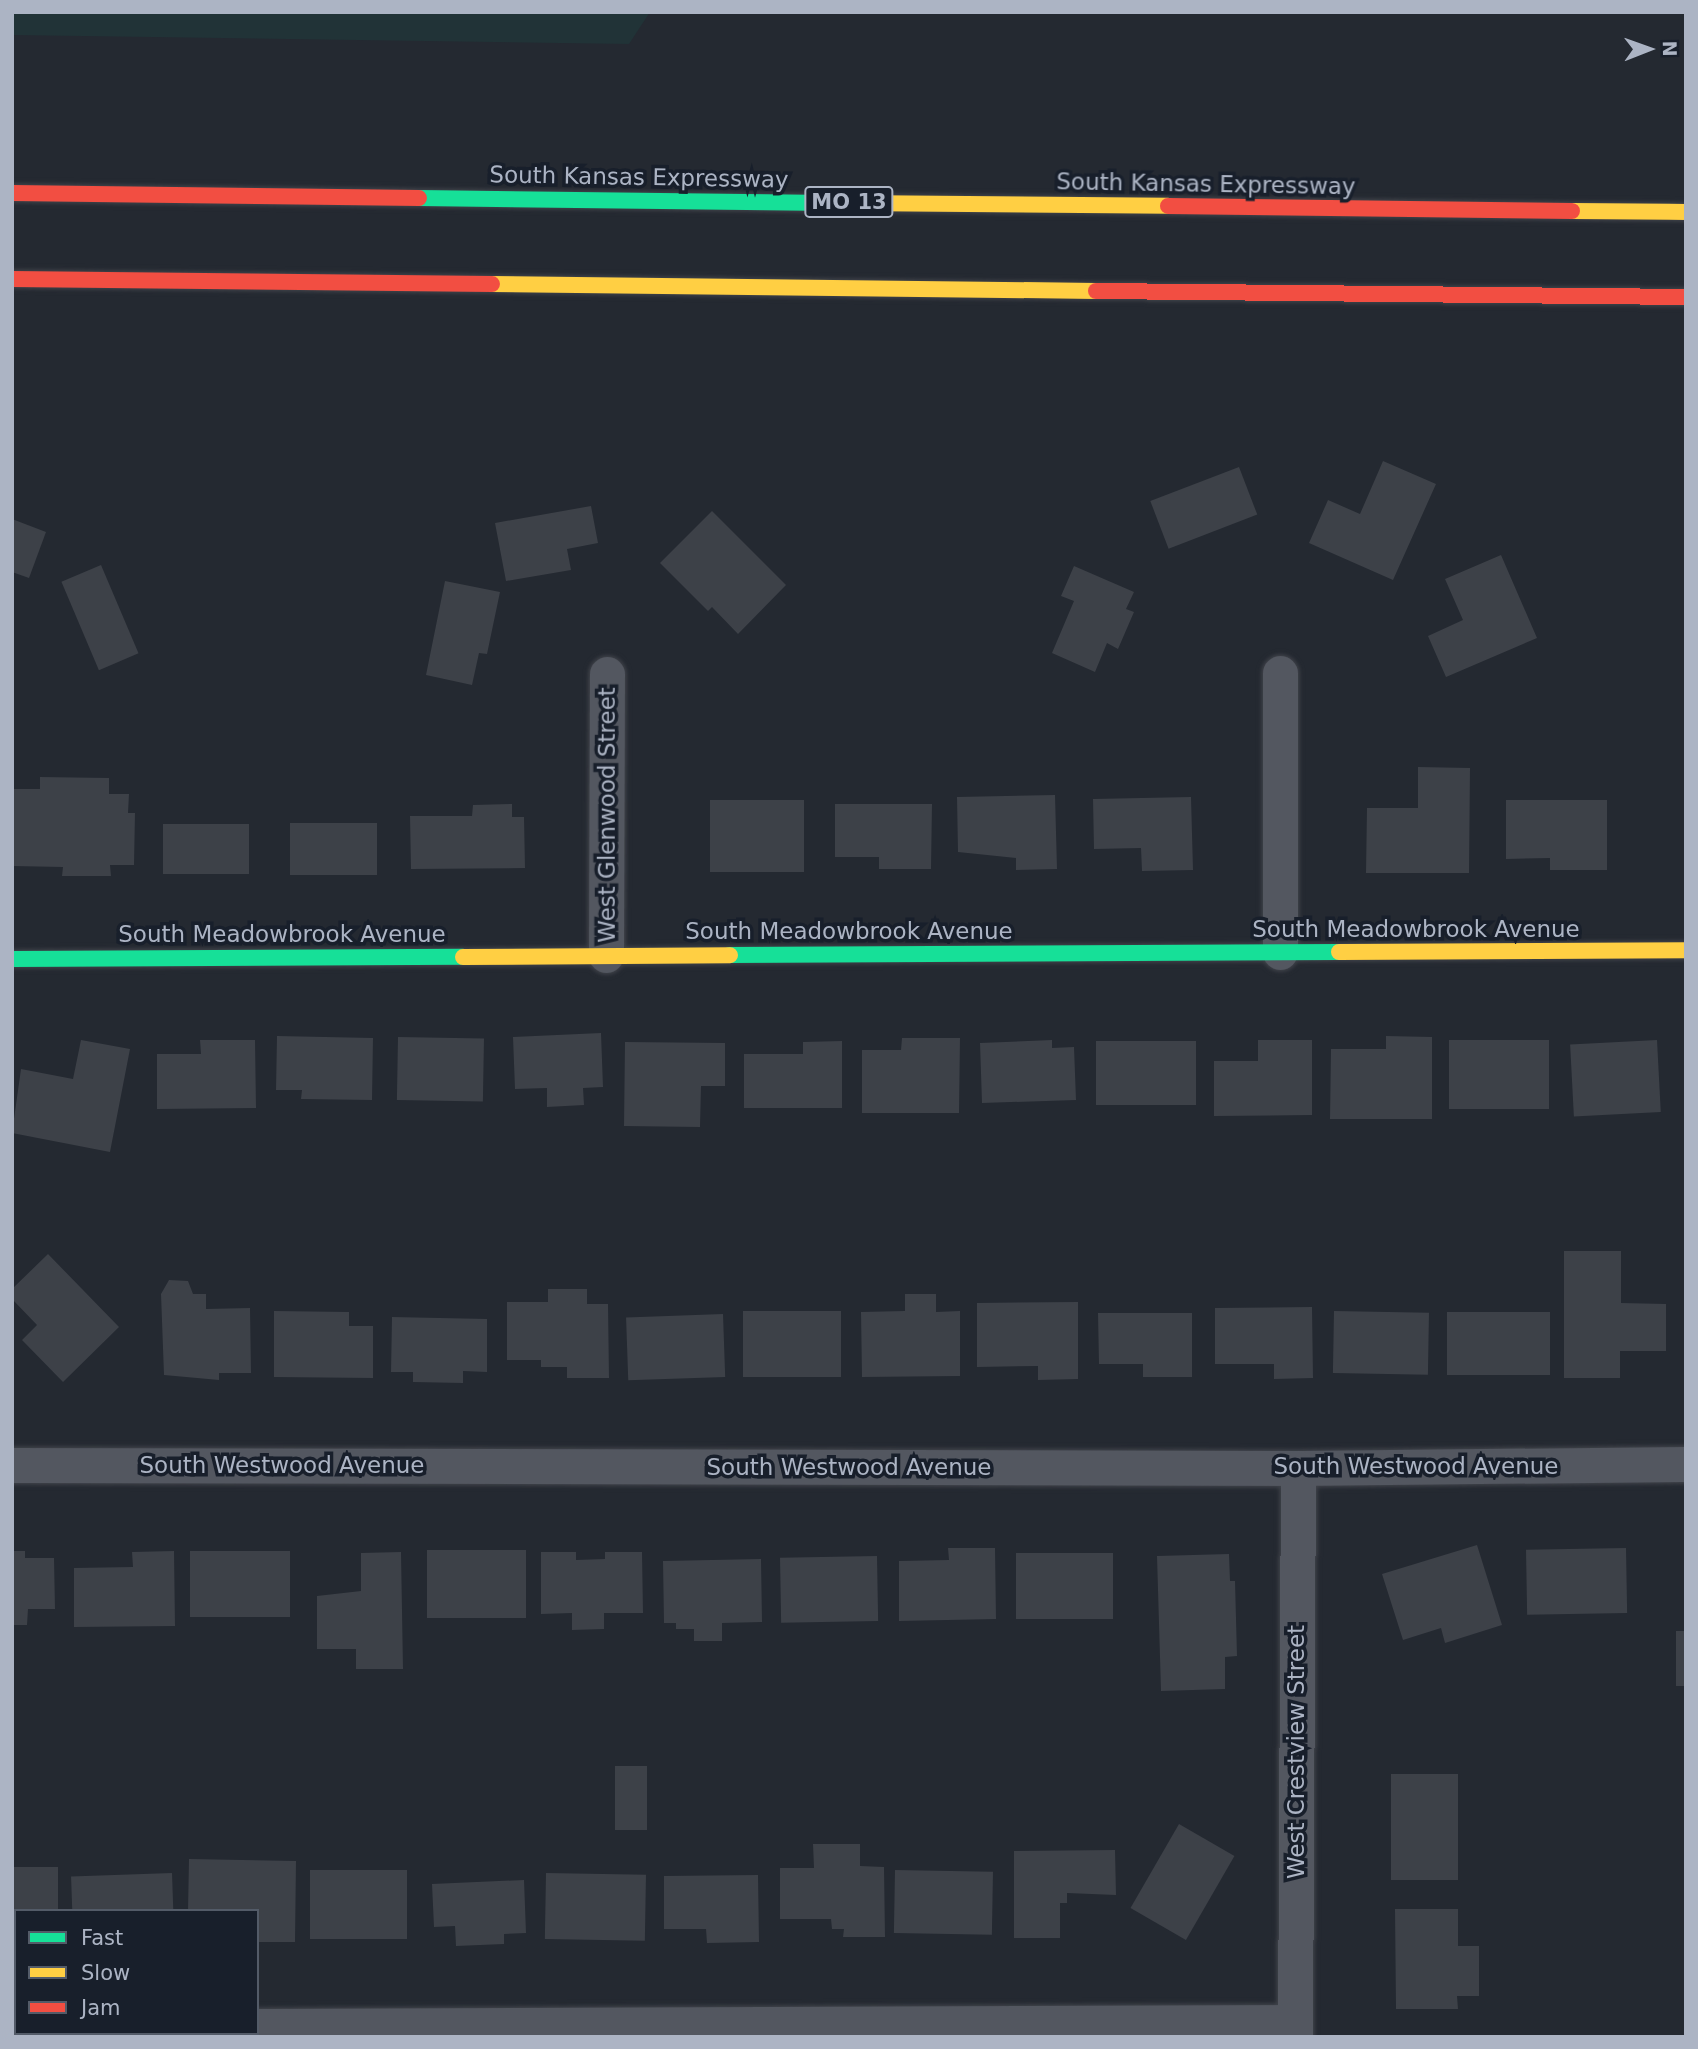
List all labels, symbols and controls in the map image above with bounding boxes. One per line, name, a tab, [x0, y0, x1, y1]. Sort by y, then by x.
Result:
north arrow	[1614, 14, 1684, 84]
text: N	[1659, 40, 1681, 57]
street label: South Kansas Expressway	[489, 161, 789, 193]
street label: South Kansas Expressway	[1056, 168, 1356, 200]
road number: MO 13	[804, 184, 894, 220]
street label: West Glenwood Street	[593, 687, 621, 943]
street label: South Meadowbrook Avenue	[1252, 915, 1580, 943]
street label: South Meadowbrook Avenue	[685, 917, 1013, 945]
street label: South Meadowbrook Avenue	[118, 920, 446, 948]
street label: South Westwood Avenue	[139, 1451, 425, 1479]
street label: South Westwood Avenue	[1273, 1452, 1559, 1480]
street label: South Westwood Avenue	[706, 1453, 992, 1481]
street label: West Crestview Street	[1282, 1625, 1310, 1879]
legend	[14, 1909, 259, 2035]
text: Fast	[81, 1926, 123, 1950]
text: Slow	[81, 1961, 130, 1985]
text: Jam	[81, 1996, 121, 2020]

